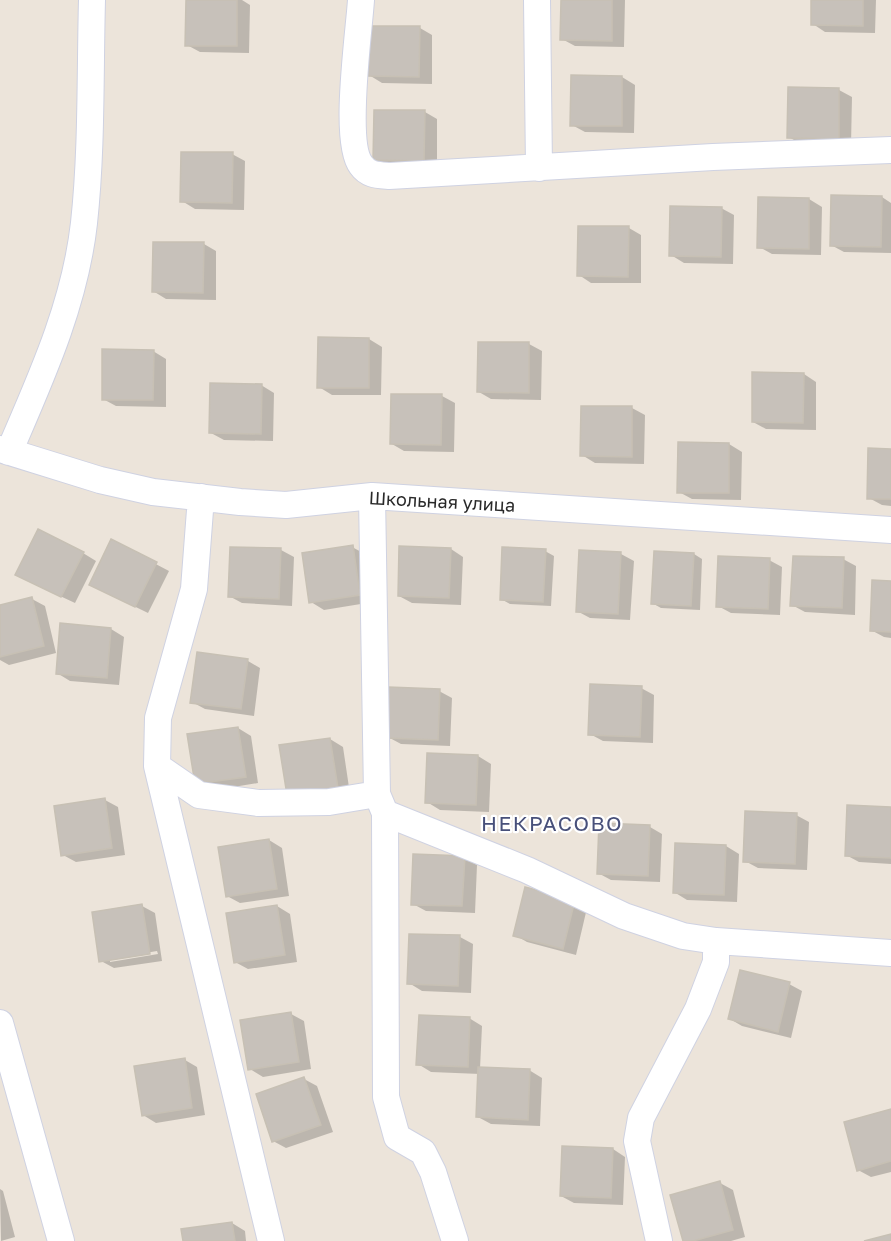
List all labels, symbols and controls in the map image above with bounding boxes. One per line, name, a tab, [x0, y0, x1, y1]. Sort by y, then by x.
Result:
street label: Школьная улица	[368, 486, 516, 516]
district label: НЕКРАСОВО	[481, 810, 623, 836]

